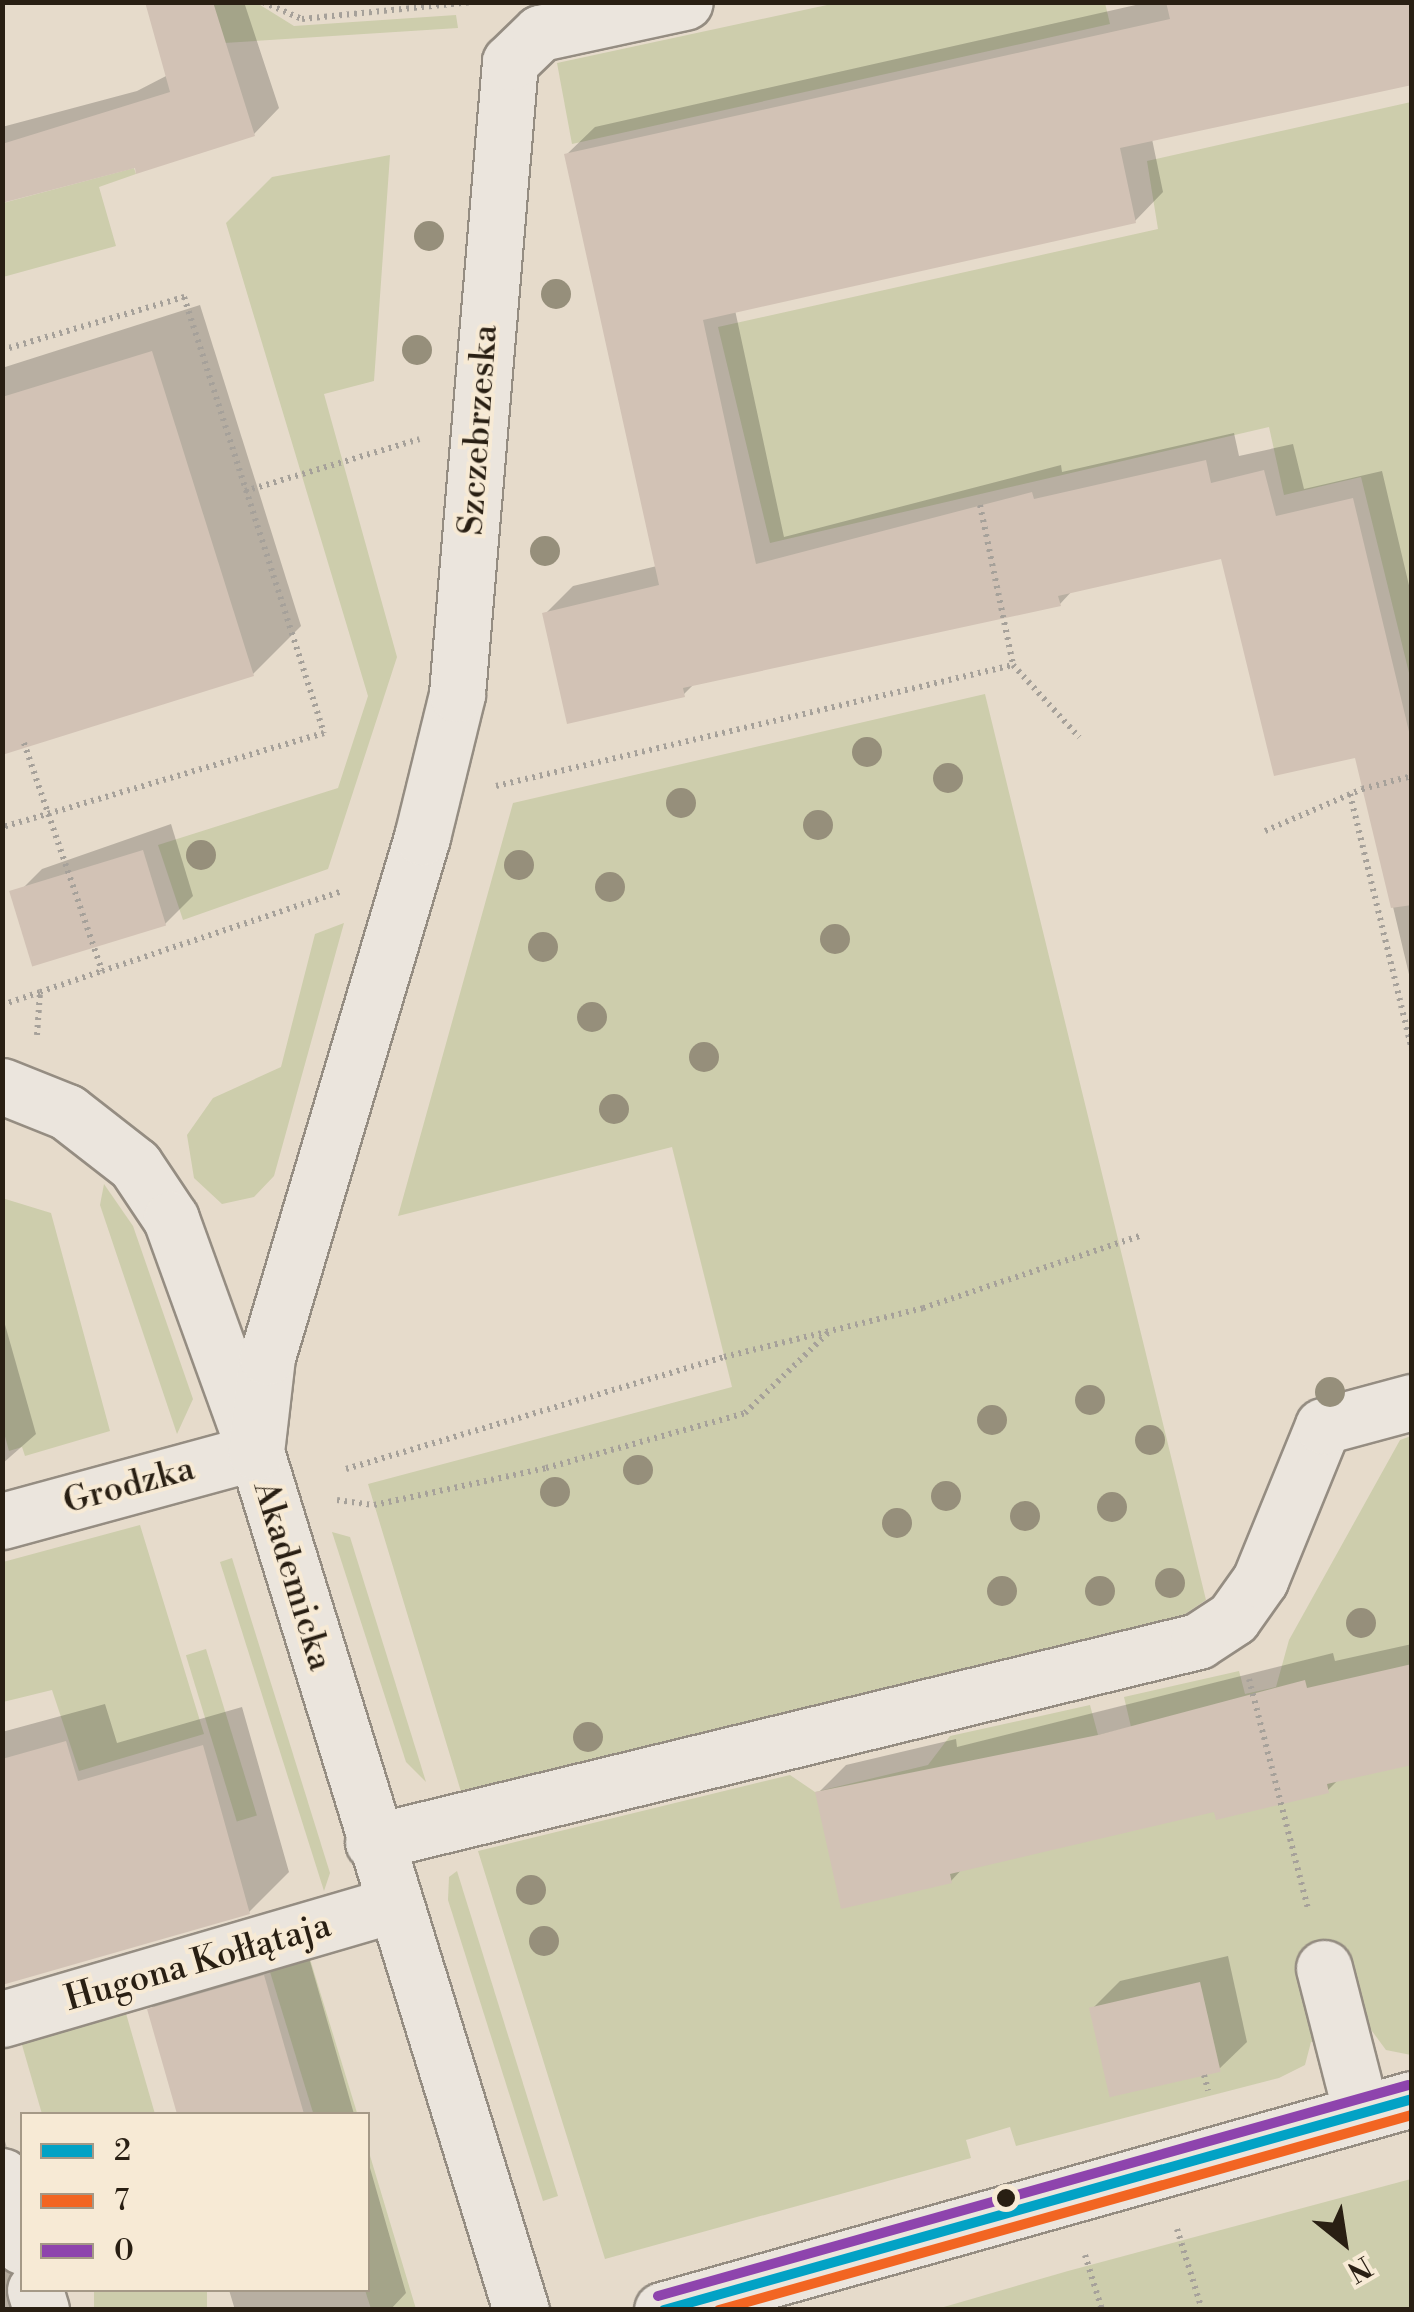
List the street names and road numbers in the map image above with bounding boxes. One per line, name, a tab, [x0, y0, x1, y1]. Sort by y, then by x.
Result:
street label: Szczebrzeska	[451, 323, 507, 537]
street label: Grodzka	[59, 1448, 199, 1524]
street label: Akademicka	[243, 1476, 341, 1676]
street label: Hugona Kołłątaja	[60, 1905, 336, 2021]

